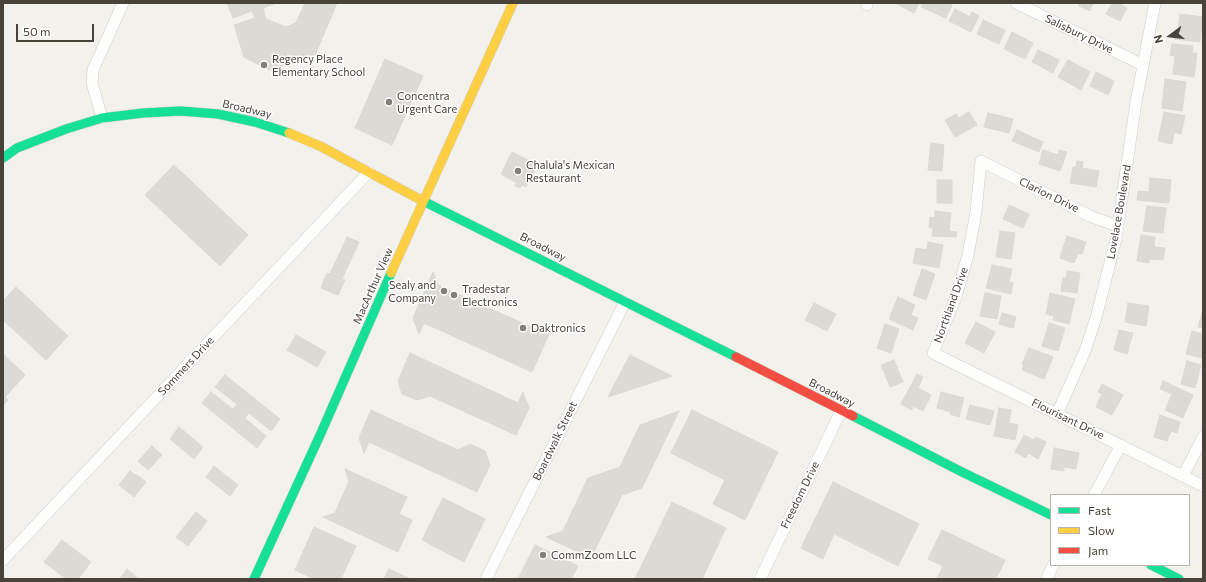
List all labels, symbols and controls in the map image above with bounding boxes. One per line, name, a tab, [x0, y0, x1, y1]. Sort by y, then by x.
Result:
street label: Salisbury Drive	[1043, 12, 1115, 56]
scale bar	[18, 16, 96, 42]
north arrow	[1150, 16, 1190, 56]
text: 50 m	[23, 24, 51, 38]
text: N	[1151, 34, 1165, 45]
place label: Regency Place Elementary School	[272, 52, 365, 78]
marker: Regency Place Elementary School	[259, 60, 269, 70]
place label: Concentra Urgent Care	[397, 89, 457, 115]
street label: Broadway	[221, 97, 273, 121]
marker: Concentra Urgent Care	[384, 97, 394, 107]
place label: Chalula's Mexican Restaurant	[526, 158, 615, 184]
street label: Lovelace Boulevard	[1104, 164, 1134, 260]
marker: Chalula's Mexican Restaurant	[513, 166, 523, 176]
street label: Clarion Drive	[1017, 175, 1081, 215]
street label: Broadway	[518, 230, 568, 264]
street label: MacArthur View	[350, 246, 396, 326]
street label: Northland Drive	[931, 265, 971, 345]
place label: Sealy and Company	[388, 278, 436, 304]
place label: Tradestar Electronics	[462, 282, 517, 308]
marker: Sealy and Company	[439, 286, 449, 296]
marker: Tradestar Electronics	[449, 290, 459, 300]
place label: Daktronics	[531, 321, 586, 335]
marker: Daktronics	[518, 323, 528, 333]
street label: Sommers Drive	[155, 334, 217, 398]
street label: Broadway	[807, 376, 857, 410]
street label: Flourisant Drive	[1029, 396, 1107, 442]
street label: Boardwalk Street	[530, 399, 580, 483]
street label: Freedom Drive	[778, 459, 822, 531]
legend	[1050, 494, 1190, 566]
text: Fast	[1088, 503, 1111, 517]
text: Slow	[1088, 523, 1115, 537]
text: Jam	[1088, 543, 1108, 557]
place label: CommZoom LLC	[551, 548, 636, 562]
marker: CommZoom LLC	[538, 550, 548, 560]

